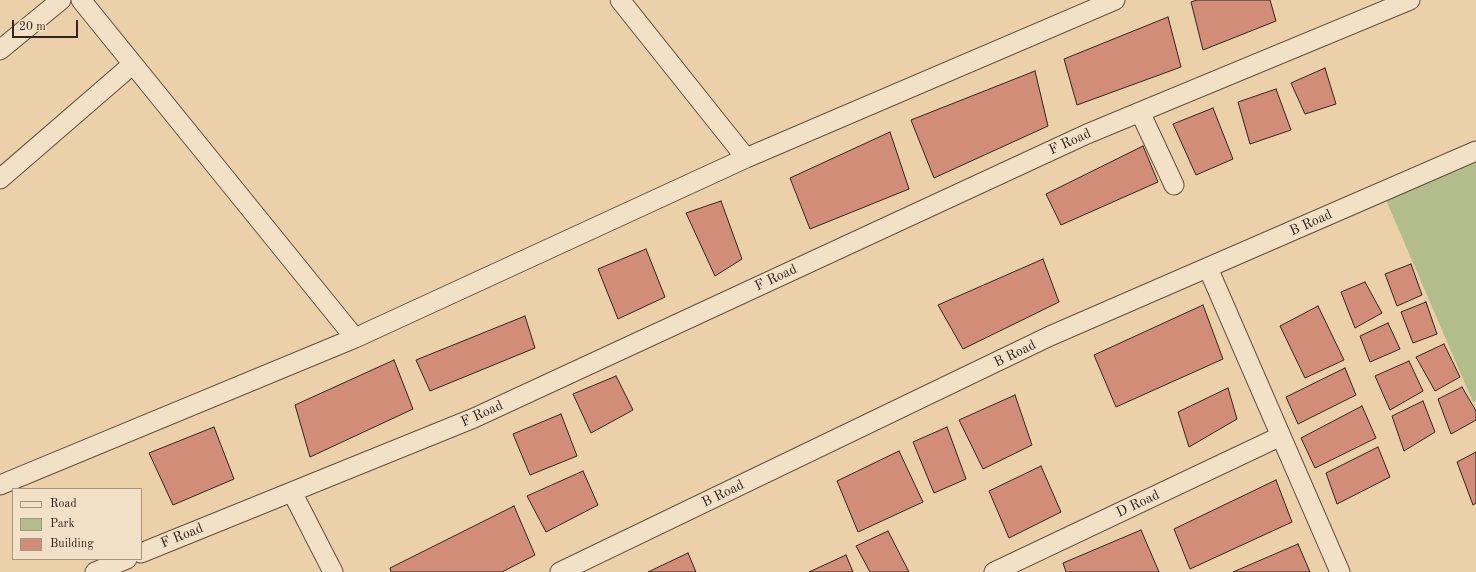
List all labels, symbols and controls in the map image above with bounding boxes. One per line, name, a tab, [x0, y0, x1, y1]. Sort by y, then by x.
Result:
scale bar	[14, 12, 80, 38]
text: 20 m	[19, 21, 46, 33]
street label: F Road	[1046, 125, 1094, 159]
street label: B Road	[1287, 206, 1335, 240]
street label: F Road	[752, 261, 800, 295]
street label: B Road	[991, 337, 1039, 371]
street label: F Road	[458, 397, 506, 431]
street label: B Road	[699, 477, 747, 511]
street label: D Road	[1114, 487, 1162, 521]
legend	[12, 488, 142, 560]
text: Road	[50, 498, 77, 510]
text: Park	[50, 518, 75, 530]
street label: F Road	[158, 520, 206, 552]
text: Building	[50, 538, 94, 550]

